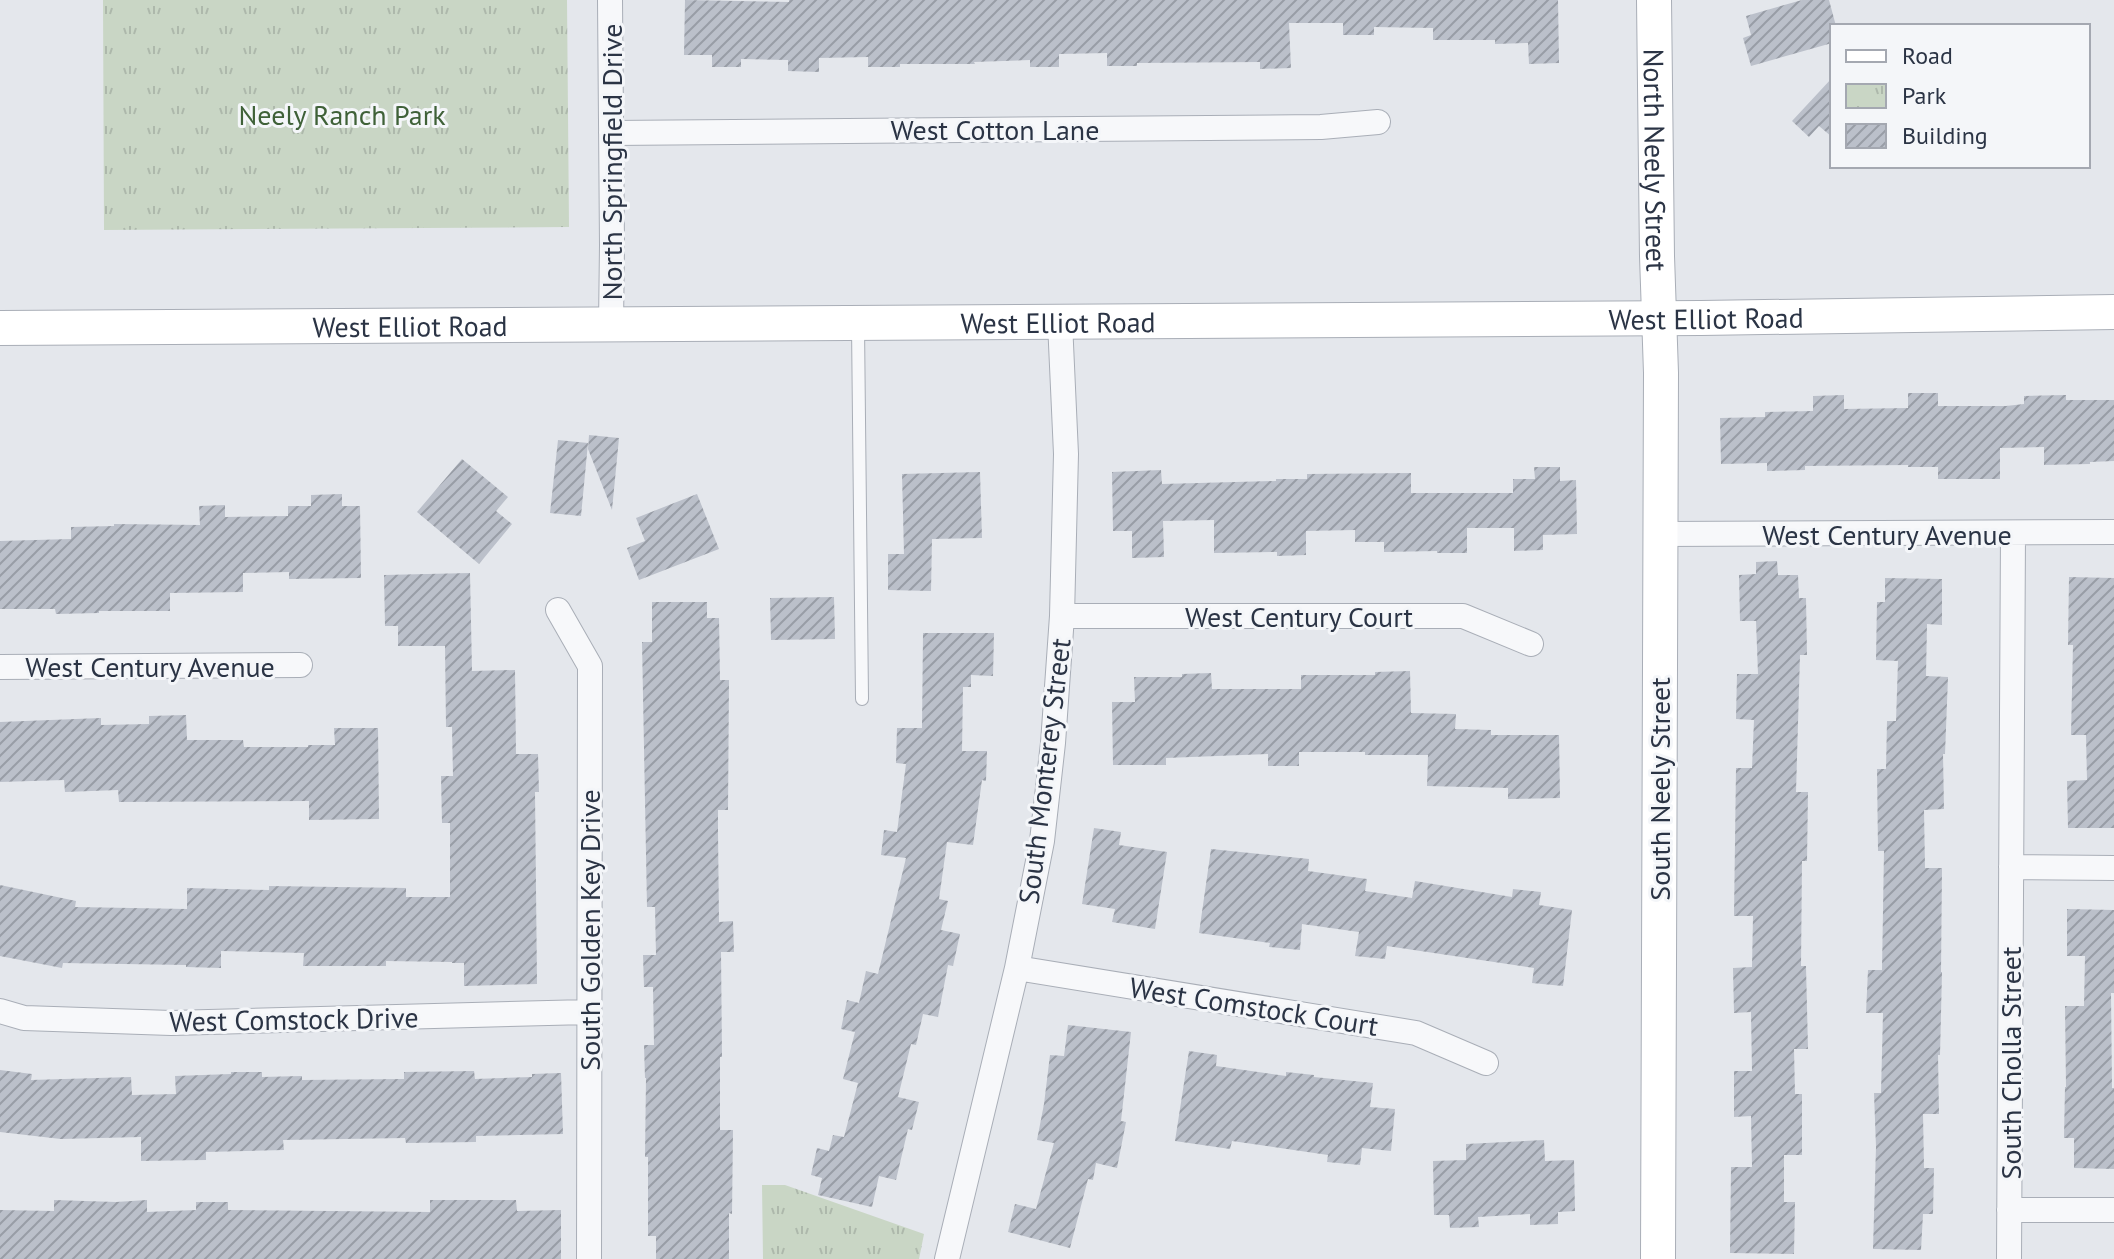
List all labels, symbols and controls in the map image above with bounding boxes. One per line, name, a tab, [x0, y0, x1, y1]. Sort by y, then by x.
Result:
street label: North Springfield Drive	[593, 24, 630, 300]
legend	[1830, 24, 2090, 168]
text: Road	[1902, 40, 1953, 71]
street label: North Neely Street	[1636, 48, 1676, 273]
text: Park	[1902, 80, 1947, 111]
park label: Neely Ranch Park	[238, 96, 446, 133]
street label: West Cotton Lane	[891, 111, 1099, 148]
text: Building	[1902, 120, 1988, 151]
street label: West Elliot Road	[1608, 298, 1804, 337]
street label: West Elliot Road	[960, 303, 1156, 341]
street label: West Elliot Road	[312, 307, 508, 345]
street label: West Century Avenue	[1762, 516, 2012, 553]
street label: West Century Court	[1185, 598, 1414, 635]
street label: South Monterey Street	[1009, 636, 1079, 906]
street label: West Century Avenue	[25, 648, 275, 685]
street label: South Neely Street	[1641, 677, 1678, 901]
street label: South Golden Key Drive	[571, 789, 608, 1071]
street label: South Cholla Street	[1992, 946, 2029, 1179]
street label: West Comstock Court	[1127, 968, 1382, 1044]
street label: West Comstock Drive	[169, 998, 419, 1040]

